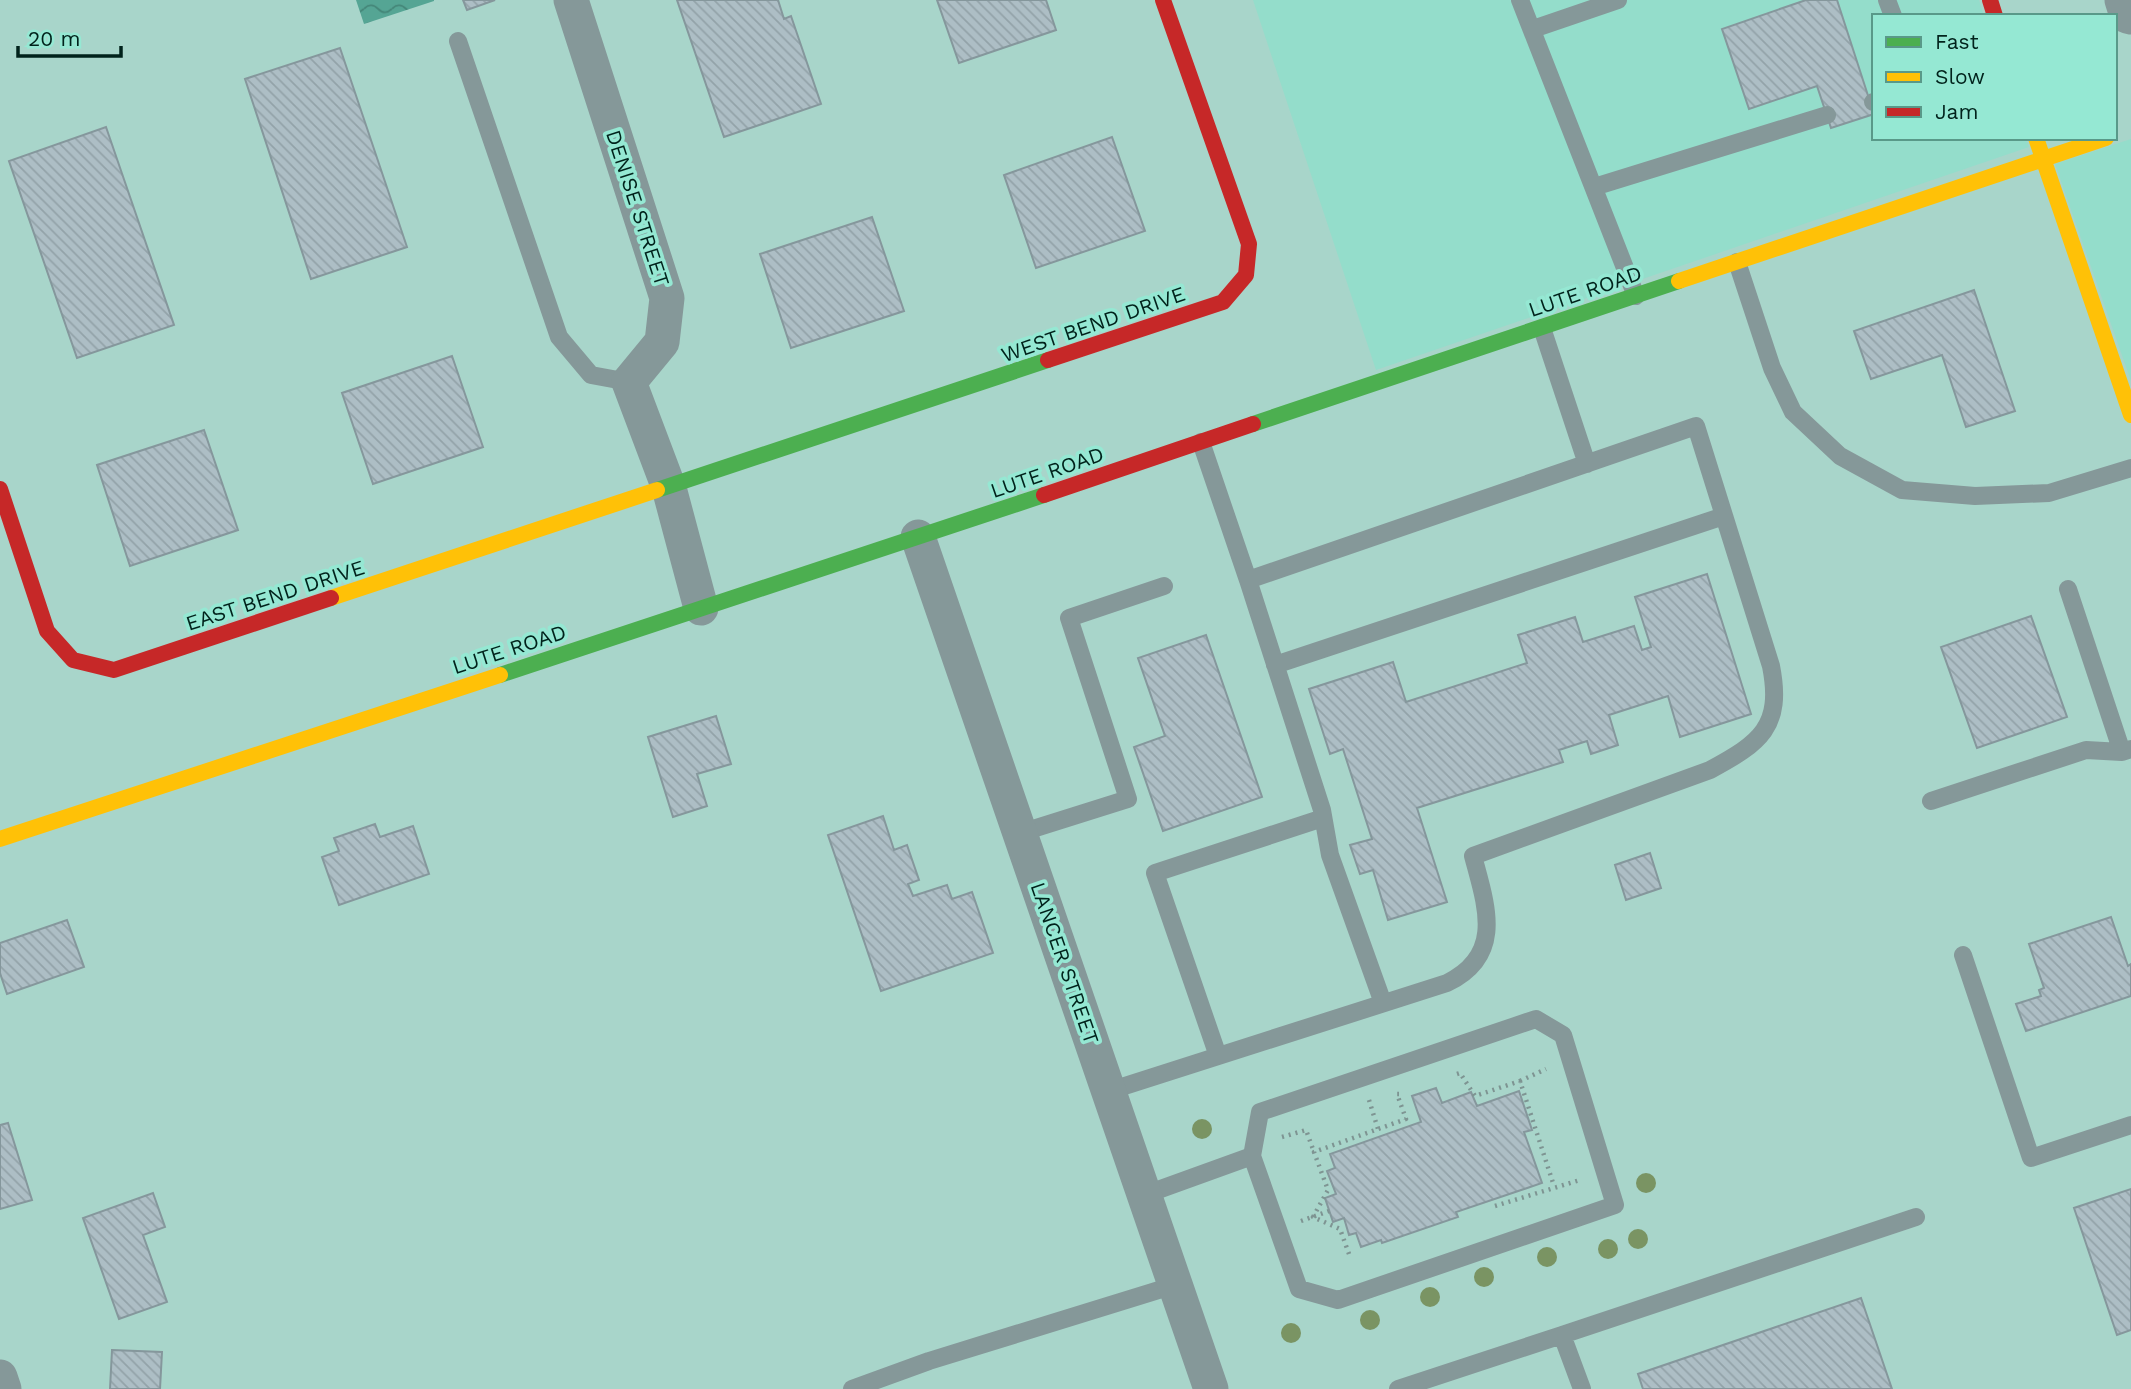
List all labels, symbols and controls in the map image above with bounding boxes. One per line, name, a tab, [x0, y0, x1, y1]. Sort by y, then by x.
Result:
scale bar	[18, 14, 121, 58]
legend	[1872, 14, 2117, 140]
text: 20 m	[28, 26, 80, 51]
text: Fast	[1935, 29, 1979, 54]
text: Slow	[1935, 64, 1985, 89]
text: Jam	[1935, 99, 1978, 124]
street label: DENISE STREET	[601, 127, 675, 290]
street label: LUTE ROAD	[1525, 260, 1645, 322]
street label: WEST BEND DRIVE	[998, 281, 1188, 367]
street label: LUTE ROAD	[987, 441, 1107, 503]
street label: EAST BEND DRIVE	[183, 554, 367, 636]
street label: LUTE ROAD	[449, 619, 569, 679]
street label: LANCER STREET	[1026, 879, 1105, 1048]

